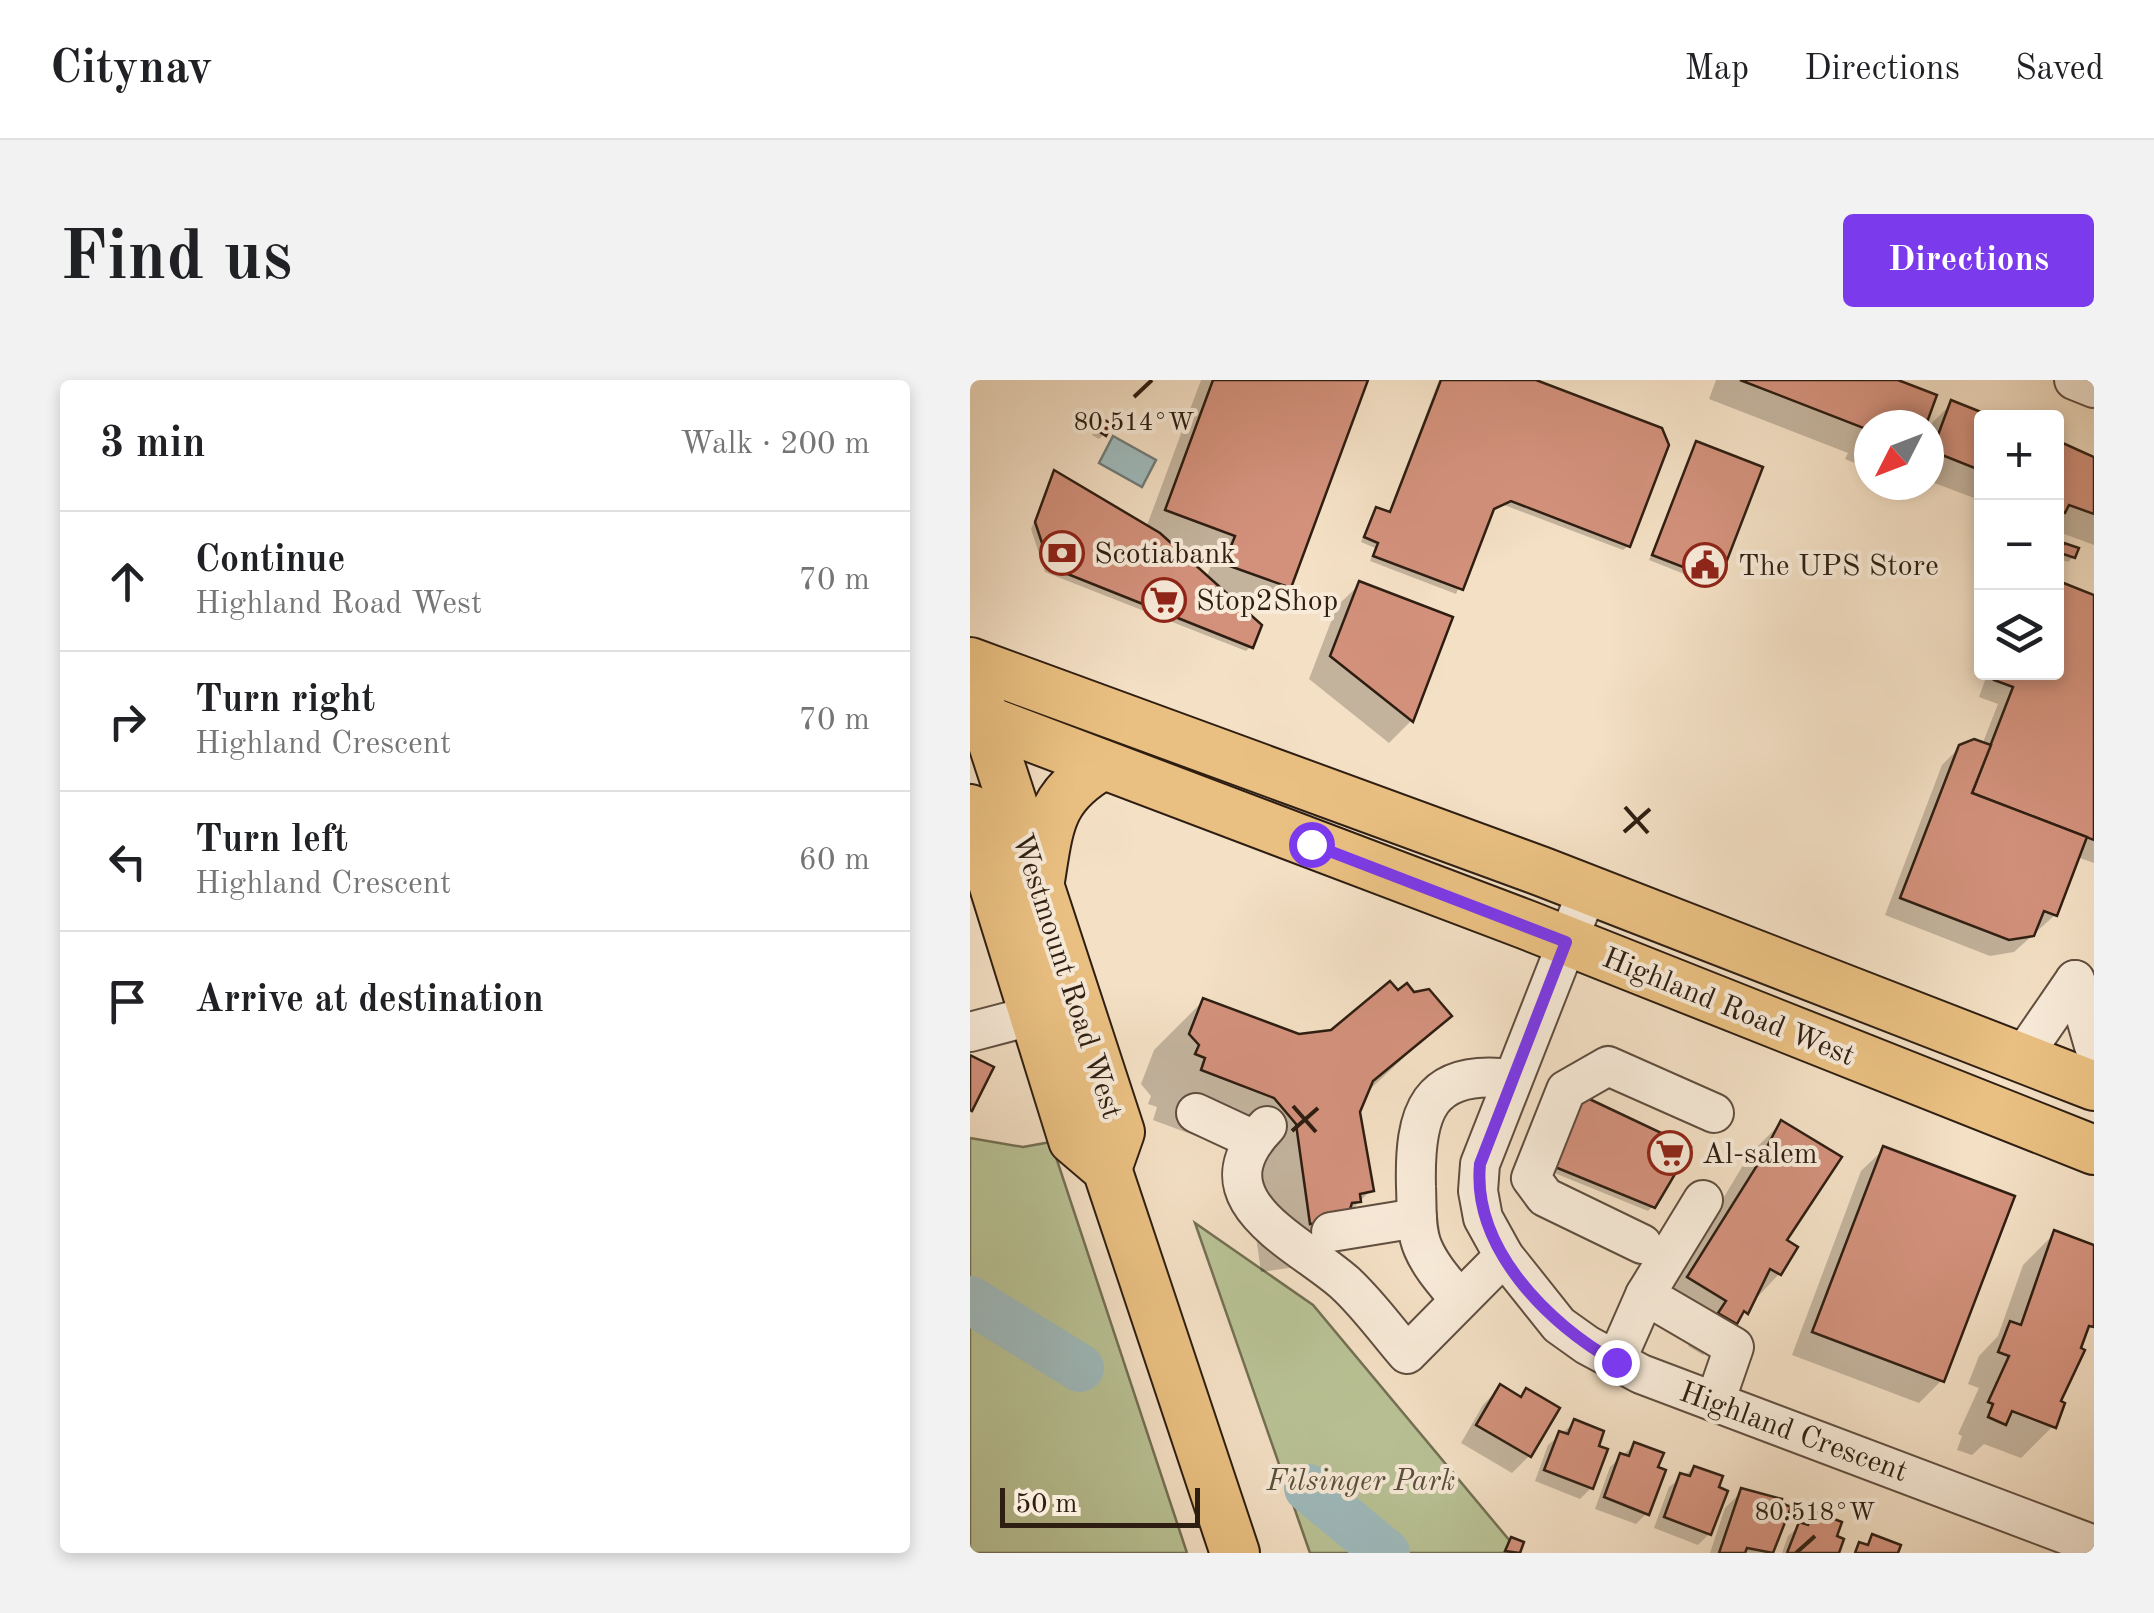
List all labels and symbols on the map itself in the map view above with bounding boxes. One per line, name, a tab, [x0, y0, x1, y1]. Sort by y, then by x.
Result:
north arrow	[1854, 410, 1944, 500]
text: 80.514°W	[1074, 411, 1195, 436]
bank icon: Scotiabank	[1039, 530, 1085, 576]
place label: Scotiabank	[1094, 540, 1236, 570]
public building icon: The UPS Store	[1682, 542, 1728, 588]
place label: The UPS Store	[1738, 552, 1939, 582]
supermarket icon: Stop2Shop	[1141, 577, 1187, 623]
place label: Stop2Shop	[1196, 587, 1338, 617]
route start	[1289, 822, 1335, 868]
street label: Westmount Road West	[1006, 830, 1126, 1123]
street label: Highland Road West	[1598, 944, 1859, 1072]
supermarket icon: Al-salem	[1647, 1130, 1693, 1176]
place label: Al-salem	[1702, 1140, 1818, 1170]
route end	[1594, 1340, 1640, 1386]
street label: Highland Crescent	[1675, 1378, 1911, 1488]
park label: Filsinger Park	[1266, 1467, 1455, 1497]
scale bar	[1000, 1483, 1200, 1528]
text: 80.518°W	[1755, 1501, 1876, 1526]

